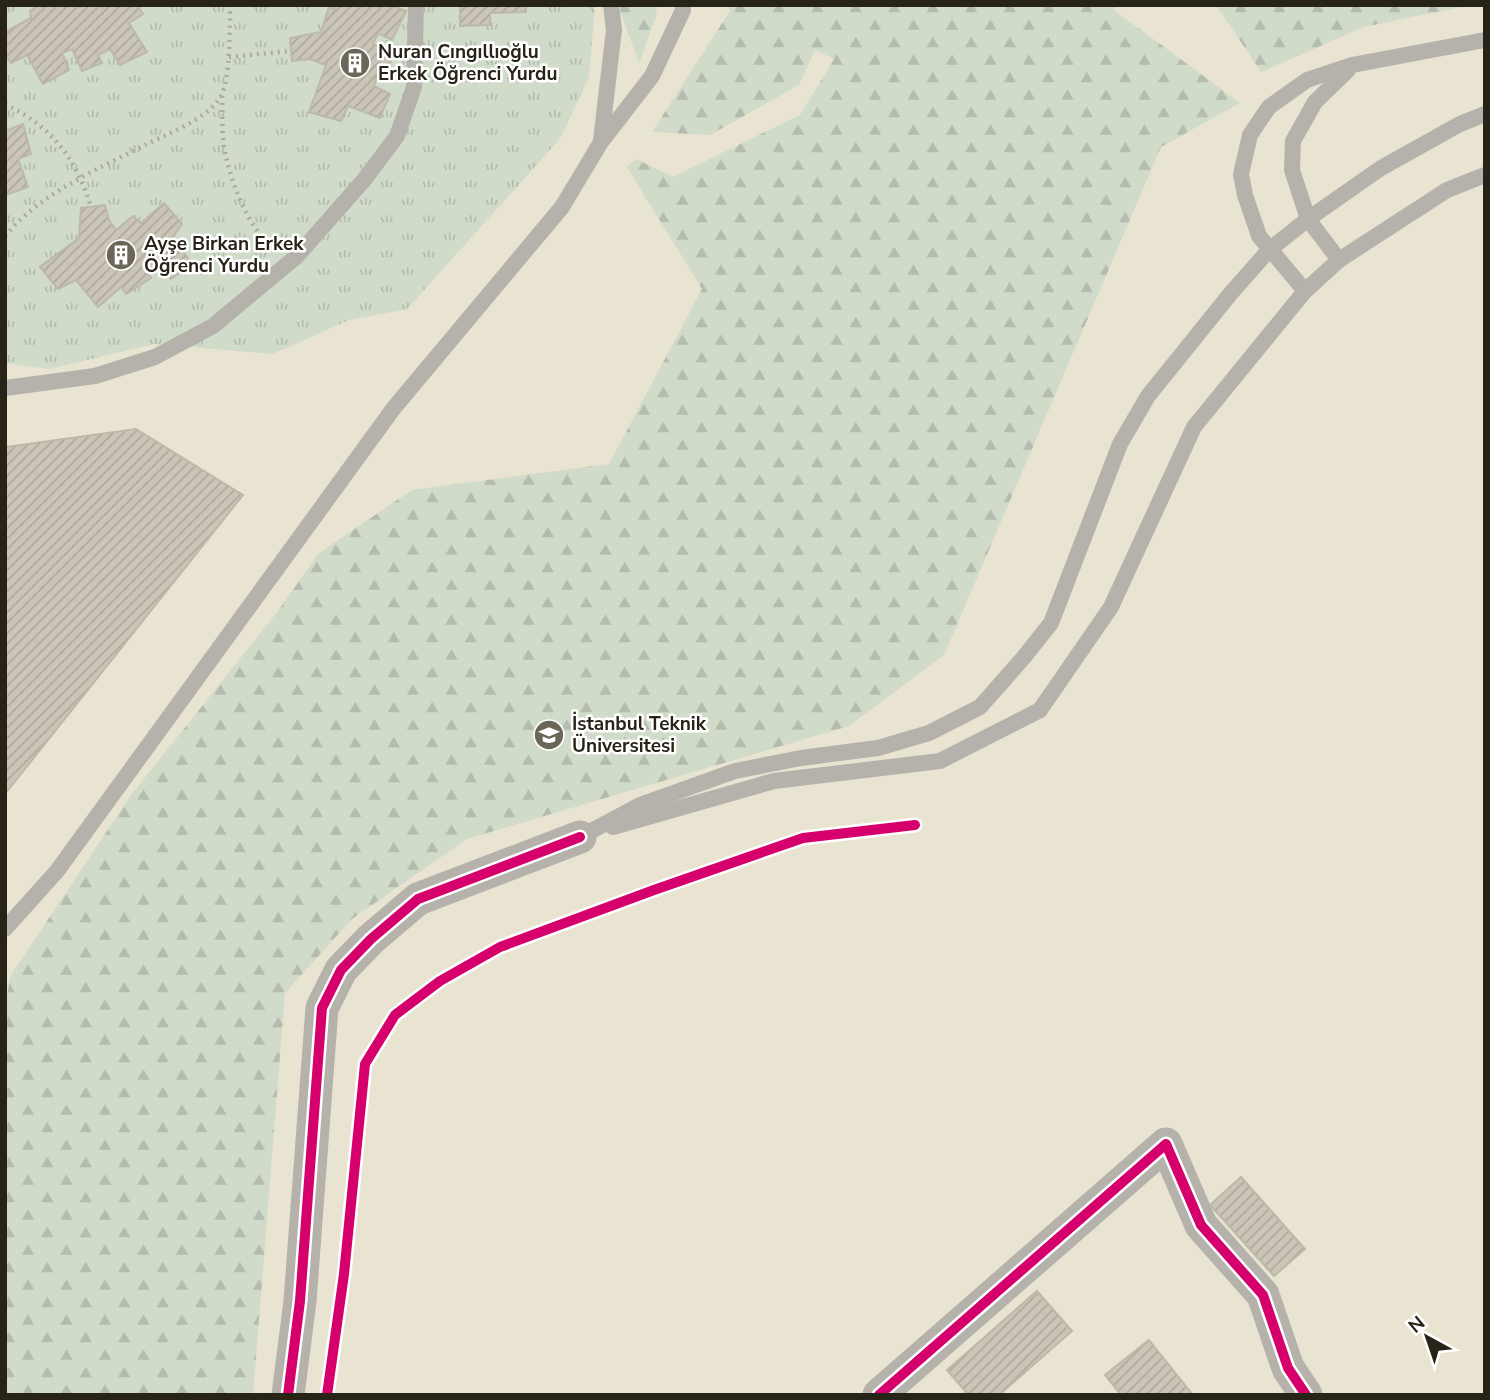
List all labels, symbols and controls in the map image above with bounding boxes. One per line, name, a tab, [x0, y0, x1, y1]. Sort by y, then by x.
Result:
place label: Nuran Cıngıllıoğlu Erkek Öğrenci Yurdu	[378, 39, 557, 87]
building icon: Nuran Cıngıllıoğlu Erkek Öğrenci Yurdu	[338, 46, 372, 80]
place label: Ayşe Birkan Erkek Öğrenci Yurdu	[144, 231, 304, 279]
building icon: Ayşe Birkan Erkek Öğrenci Yurdu	[104, 238, 138, 272]
place label: İstanbul Teknik Üniversitesi	[572, 711, 707, 759]
school or university icon: İstanbul Teknik Üniversitesi	[532, 718, 566, 752]
north arrow	[1392, 1302, 1462, 1372]
text: N	[1403, 1310, 1431, 1339]

